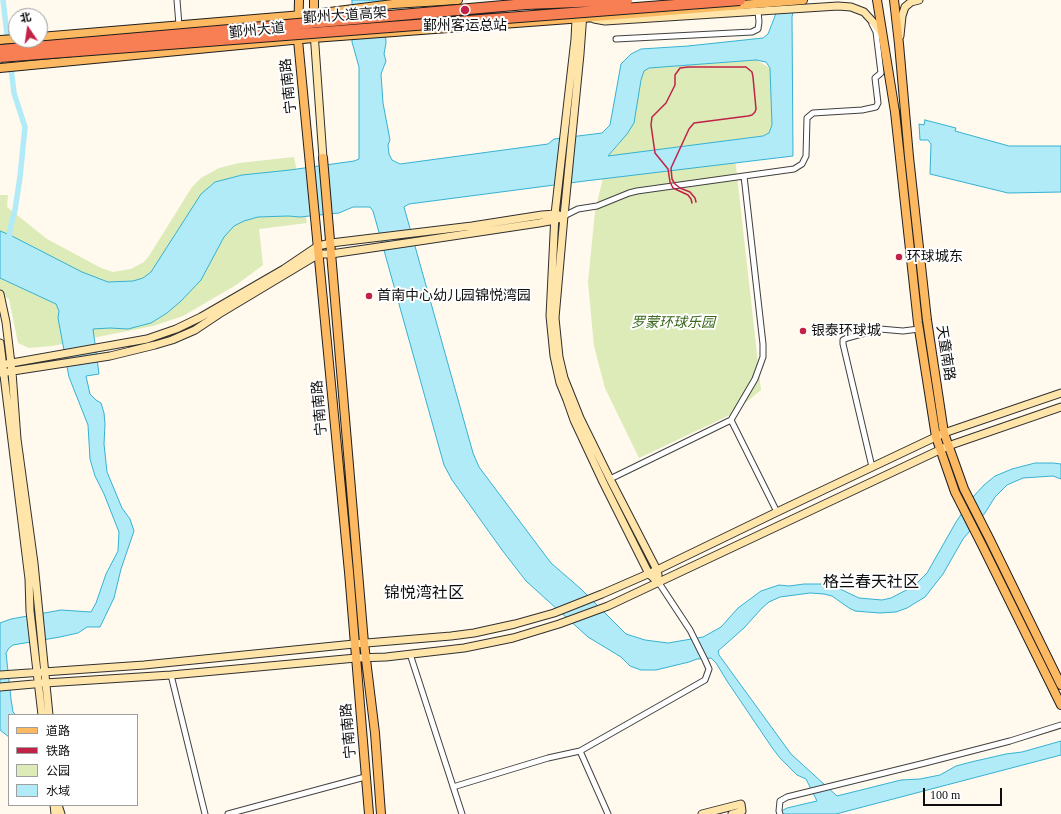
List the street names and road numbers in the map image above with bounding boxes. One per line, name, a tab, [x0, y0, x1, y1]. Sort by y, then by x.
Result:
street label: 鄞州大道高架	[303, 5, 387, 27]
street label: 鄞州大道	[228, 20, 286, 42]
street label: 宁南南路	[278, 57, 300, 115]
street label: 天童南路	[932, 324, 958, 382]
street label: 宁南南路	[309, 379, 331, 437]
street label: 宁南南路	[338, 702, 360, 760]

